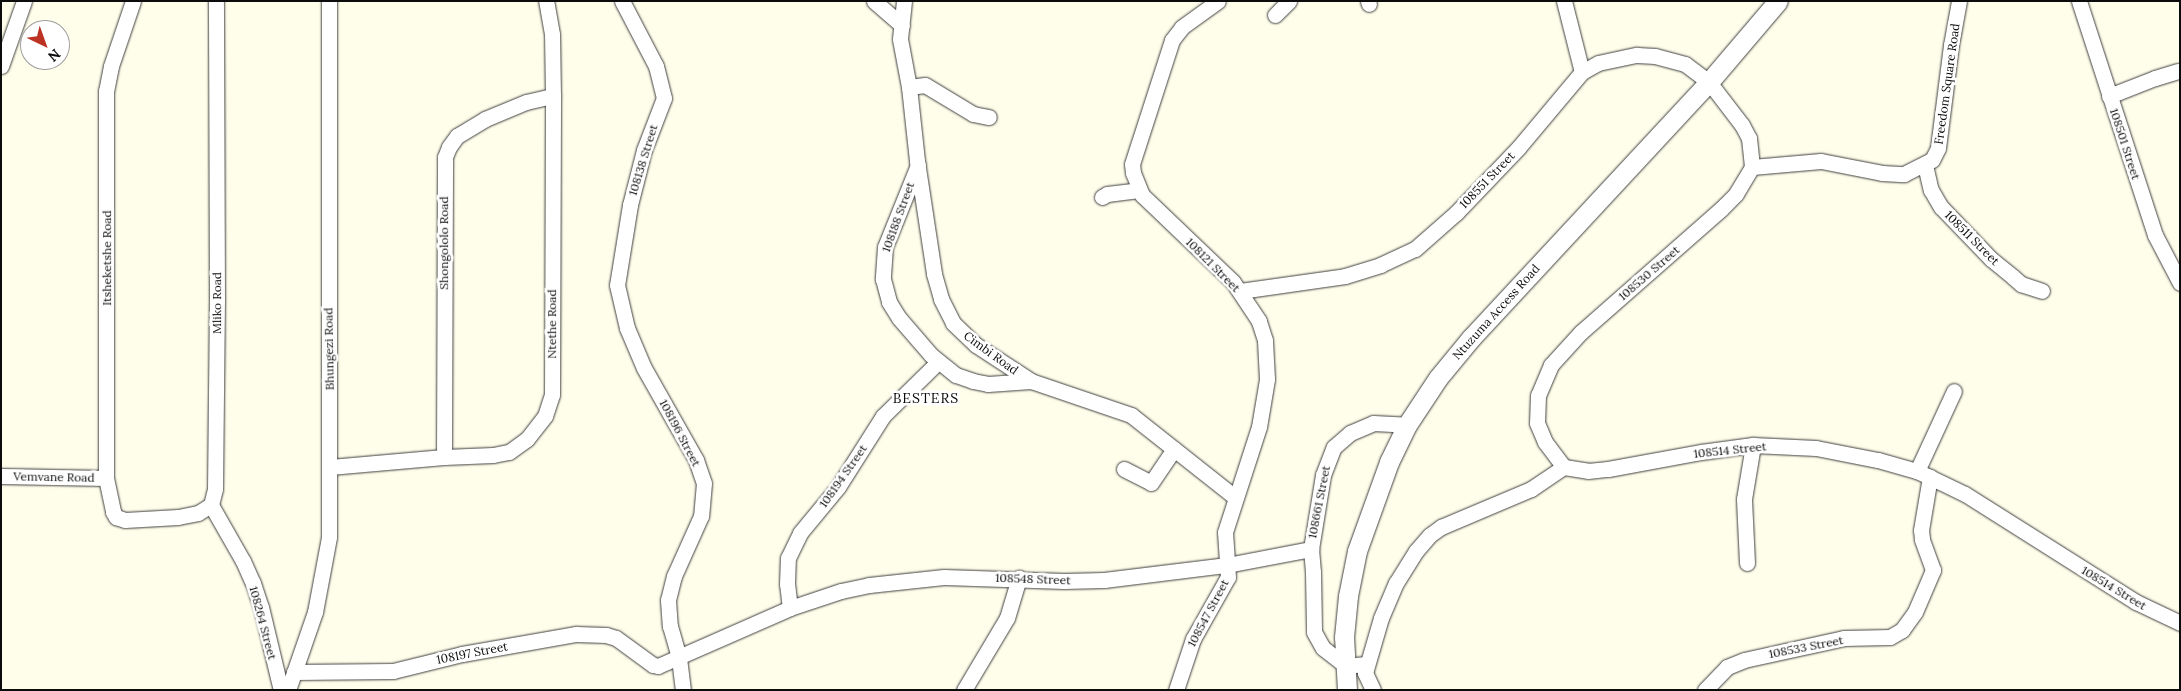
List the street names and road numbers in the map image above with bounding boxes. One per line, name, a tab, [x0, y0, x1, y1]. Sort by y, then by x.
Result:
street label: Freedom Square Road	[1931, 22, 1963, 146]
street label: 108501 Street	[2107, 107, 2143, 181]
street label: 108138 Street	[625, 123, 661, 197]
street label: 108551 Street	[1456, 149, 1518, 211]
street label: 108188 Street	[879, 180, 917, 254]
street label: Shongololo Road	[437, 196, 451, 290]
street label: 108511 Street	[1942, 208, 2002, 268]
street label: Itsheketshe Road	[100, 210, 114, 306]
street label: 108121 Street	[1183, 235, 1243, 295]
street label: 108530 Street	[1615, 242, 1683, 304]
street label: Ntuzuma Access Road	[1449, 261, 1543, 363]
street label: Mliko Road	[210, 272, 224, 334]
street label: Ntethe Road	[545, 289, 559, 359]
street label: Bhungezi Road	[321, 308, 337, 390]
street label: Cimbi Road	[961, 328, 1021, 378]
street label: 108196 Street	[656, 397, 704, 469]
street label: 108514 Street	[1693, 439, 1767, 461]
street label: 108194 Street	[816, 442, 870, 510]
street label: 108661 Street	[1305, 464, 1333, 540]
street label: Vemvane Road	[13, 469, 95, 485]
street label: 108514 Street	[2079, 563, 2149, 613]
street label: 108548 Street	[995, 570, 1071, 588]
street label: 108547 Street	[1184, 577, 1232, 649]
street label: 108264 Street	[246, 585, 280, 661]
street label: 108533 Street	[1767, 633, 1845, 661]
street label: 108197 Street	[435, 639, 509, 667]

